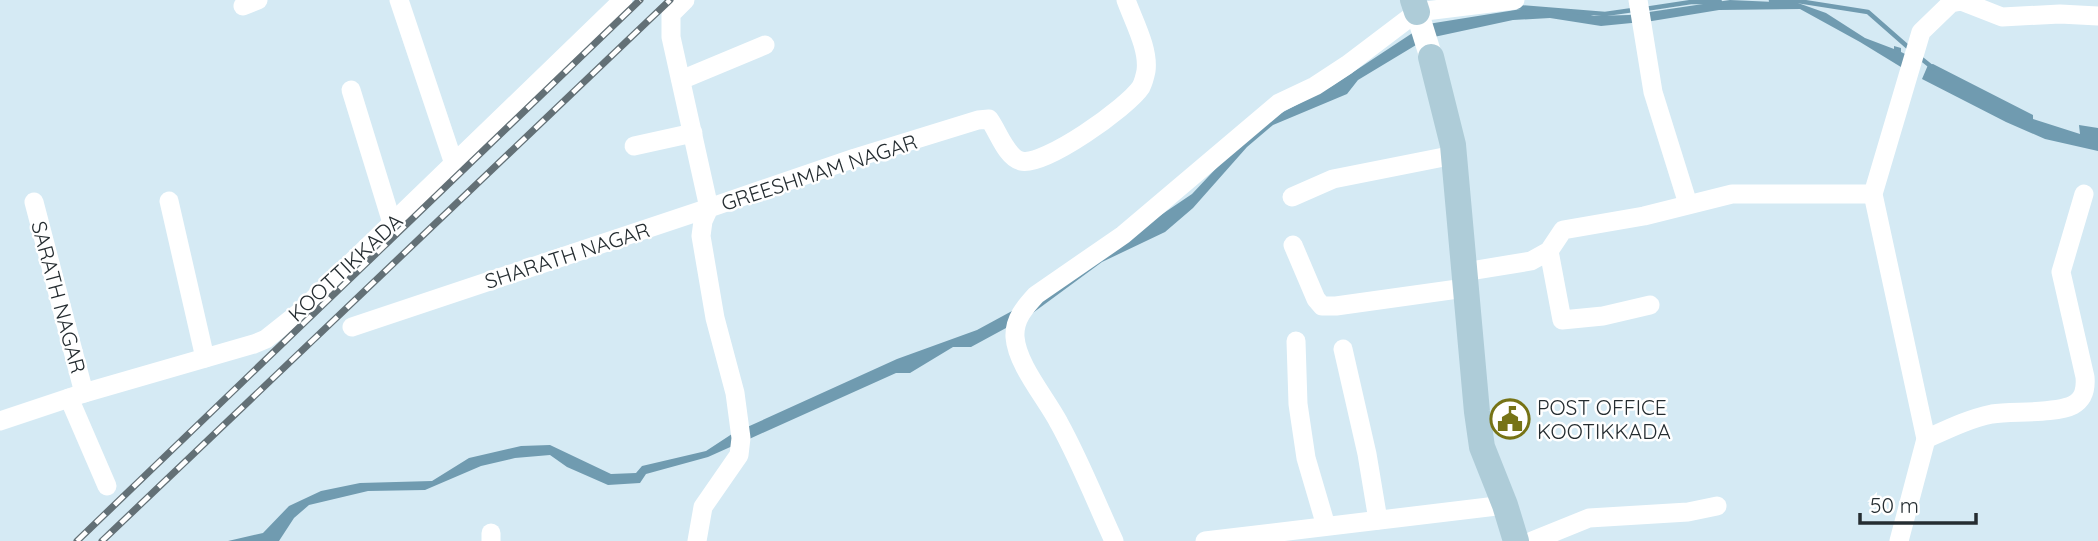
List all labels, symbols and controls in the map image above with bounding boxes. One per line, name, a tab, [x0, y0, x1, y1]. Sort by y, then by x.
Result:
street label: GREESHMAM NAGAR	[718, 128, 920, 216]
street label: KOOTTIKKADA	[282, 207, 408, 327]
street label: SHARATH NAGAR	[481, 216, 653, 294]
street label: SARATH NAGAR	[26, 218, 92, 376]
place label: POST OFFICE KOOTIKKADA	[1537, 394, 1671, 444]
public building icon: POST OFFICE KOOTIKKADA	[1489, 398, 1531, 440]
scale bar	[1860, 482, 1976, 526]
text: 50 m	[1870, 492, 1919, 518]

